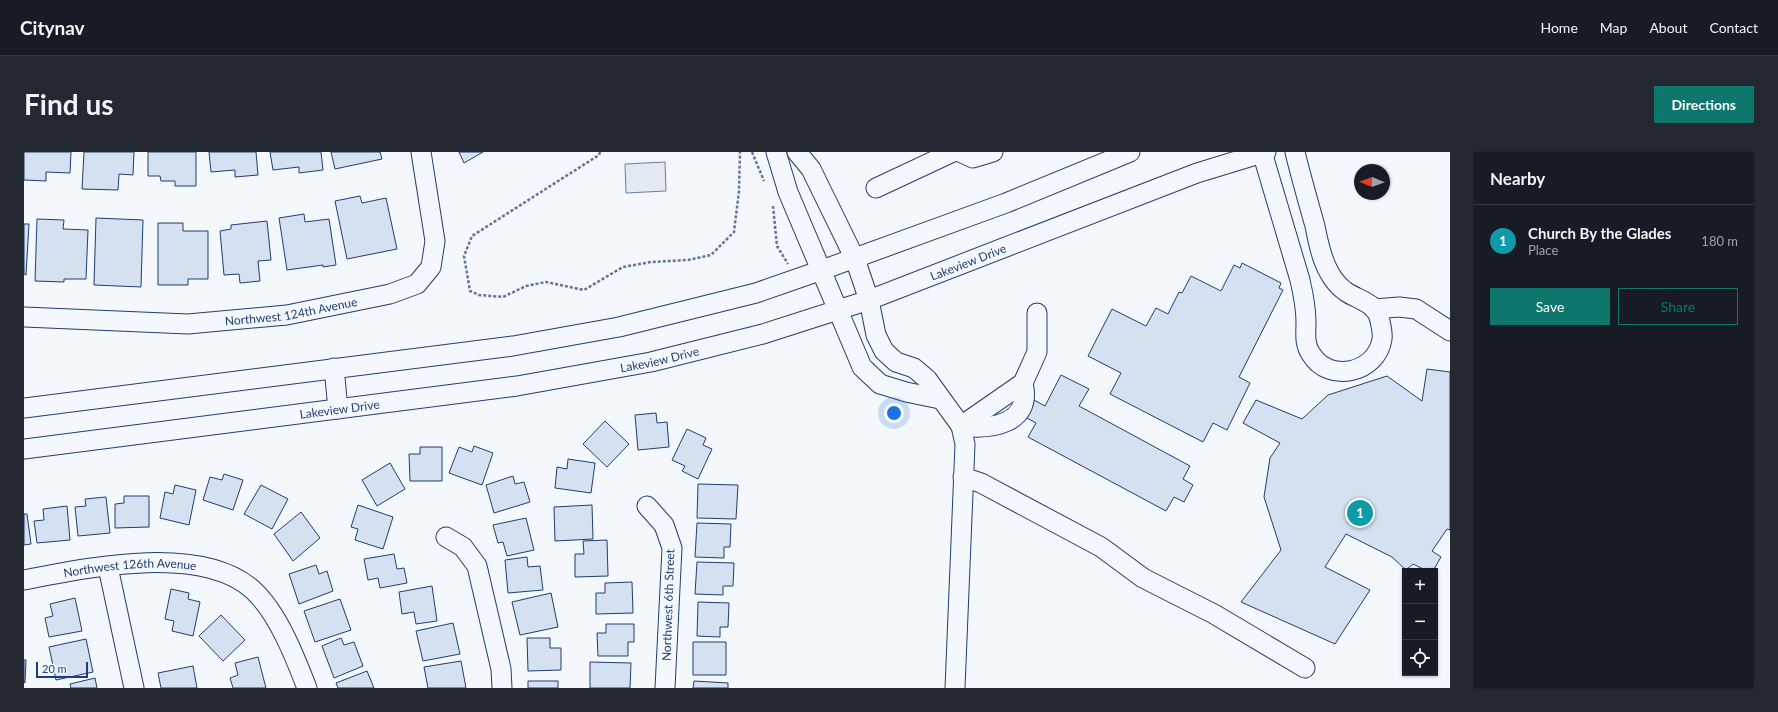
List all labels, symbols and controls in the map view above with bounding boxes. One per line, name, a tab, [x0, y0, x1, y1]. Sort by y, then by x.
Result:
text: Citynav	[20, 16, 85, 39]
text: Home	[1540, 19, 1578, 36]
text: Map	[1600, 19, 1627, 36]
text: About	[1649, 19, 1687, 36]
text: Contact	[1709, 19, 1758, 36]
button: Directions	[1654, 86, 1754, 123]
text: Find us	[24, 87, 114, 121]
north arrow	[1354, 164, 1390, 200]
text: Nearby	[1490, 168, 1545, 189]
text: Church By the Glades	[1528, 224, 1671, 242]
text: 1	[1499, 233, 1507, 249]
text: 180 m	[1701, 233, 1738, 249]
street label: Lakeview Drive	[928, 240, 1008, 283]
text: Place	[1528, 242, 1558, 258]
button: Save	[1490, 288, 1610, 325]
button: Share	[1618, 288, 1738, 325]
street label: Northwest 124th Avenue	[224, 293, 358, 328]
street label: Lakeview Drive	[619, 343, 700, 375]
street label: Lakeview Drive	[299, 396, 380, 421]
your location	[884, 403, 904, 423]
pin: 1	[1347, 498, 1373, 528]
street label: Northwest 6th Street	[659, 548, 677, 661]
street label: Northwest 126th Avenue	[62, 555, 198, 580]
map controls	[1402, 568, 1438, 676]
button: +	[1402, 568, 1438, 604]
button: −	[1402, 604, 1438, 640]
button: locate	[1402, 640, 1438, 676]
scale bar	[36, 660, 88, 679]
text: 20 m	[42, 662, 67, 675]

